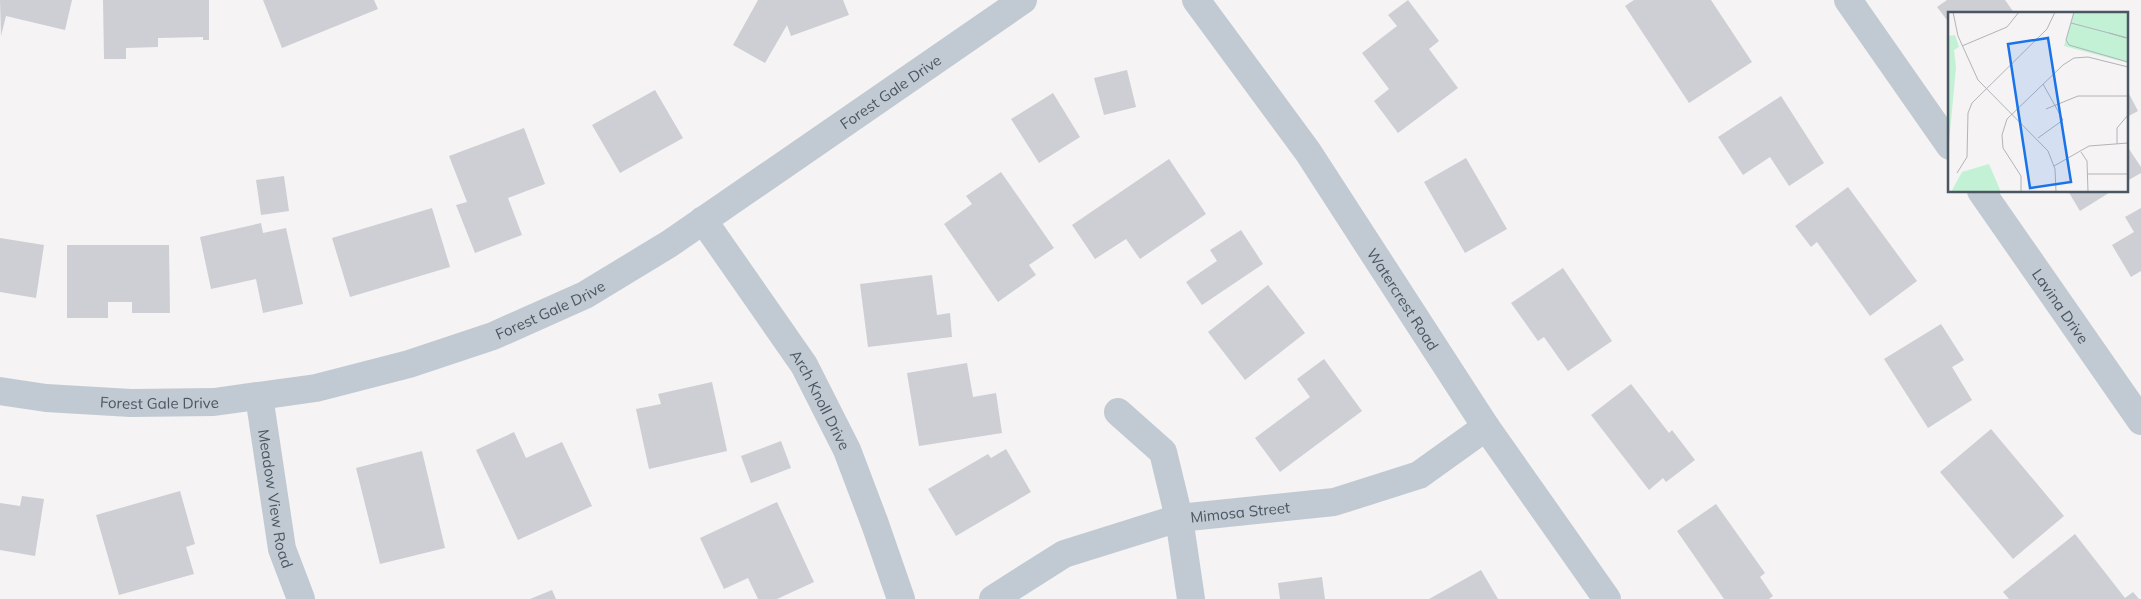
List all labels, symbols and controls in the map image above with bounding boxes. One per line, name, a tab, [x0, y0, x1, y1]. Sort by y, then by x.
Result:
inset map	[1948, 12, 2128, 192]
street label: Forest Gale Drive	[836, 50, 945, 133]
street label: Watercrest Road	[1363, 244, 1443, 354]
street label: Lavina Drive	[2028, 265, 2093, 347]
street label: Forest Gale Drive	[492, 276, 608, 343]
street label: Arch Knoll Drive	[786, 346, 855, 453]
street label: Forest Gale Drive	[99, 392, 220, 413]
street label: Meadow View Road	[255, 428, 298, 571]
street label: Mimosa Street	[1189, 497, 1291, 526]

